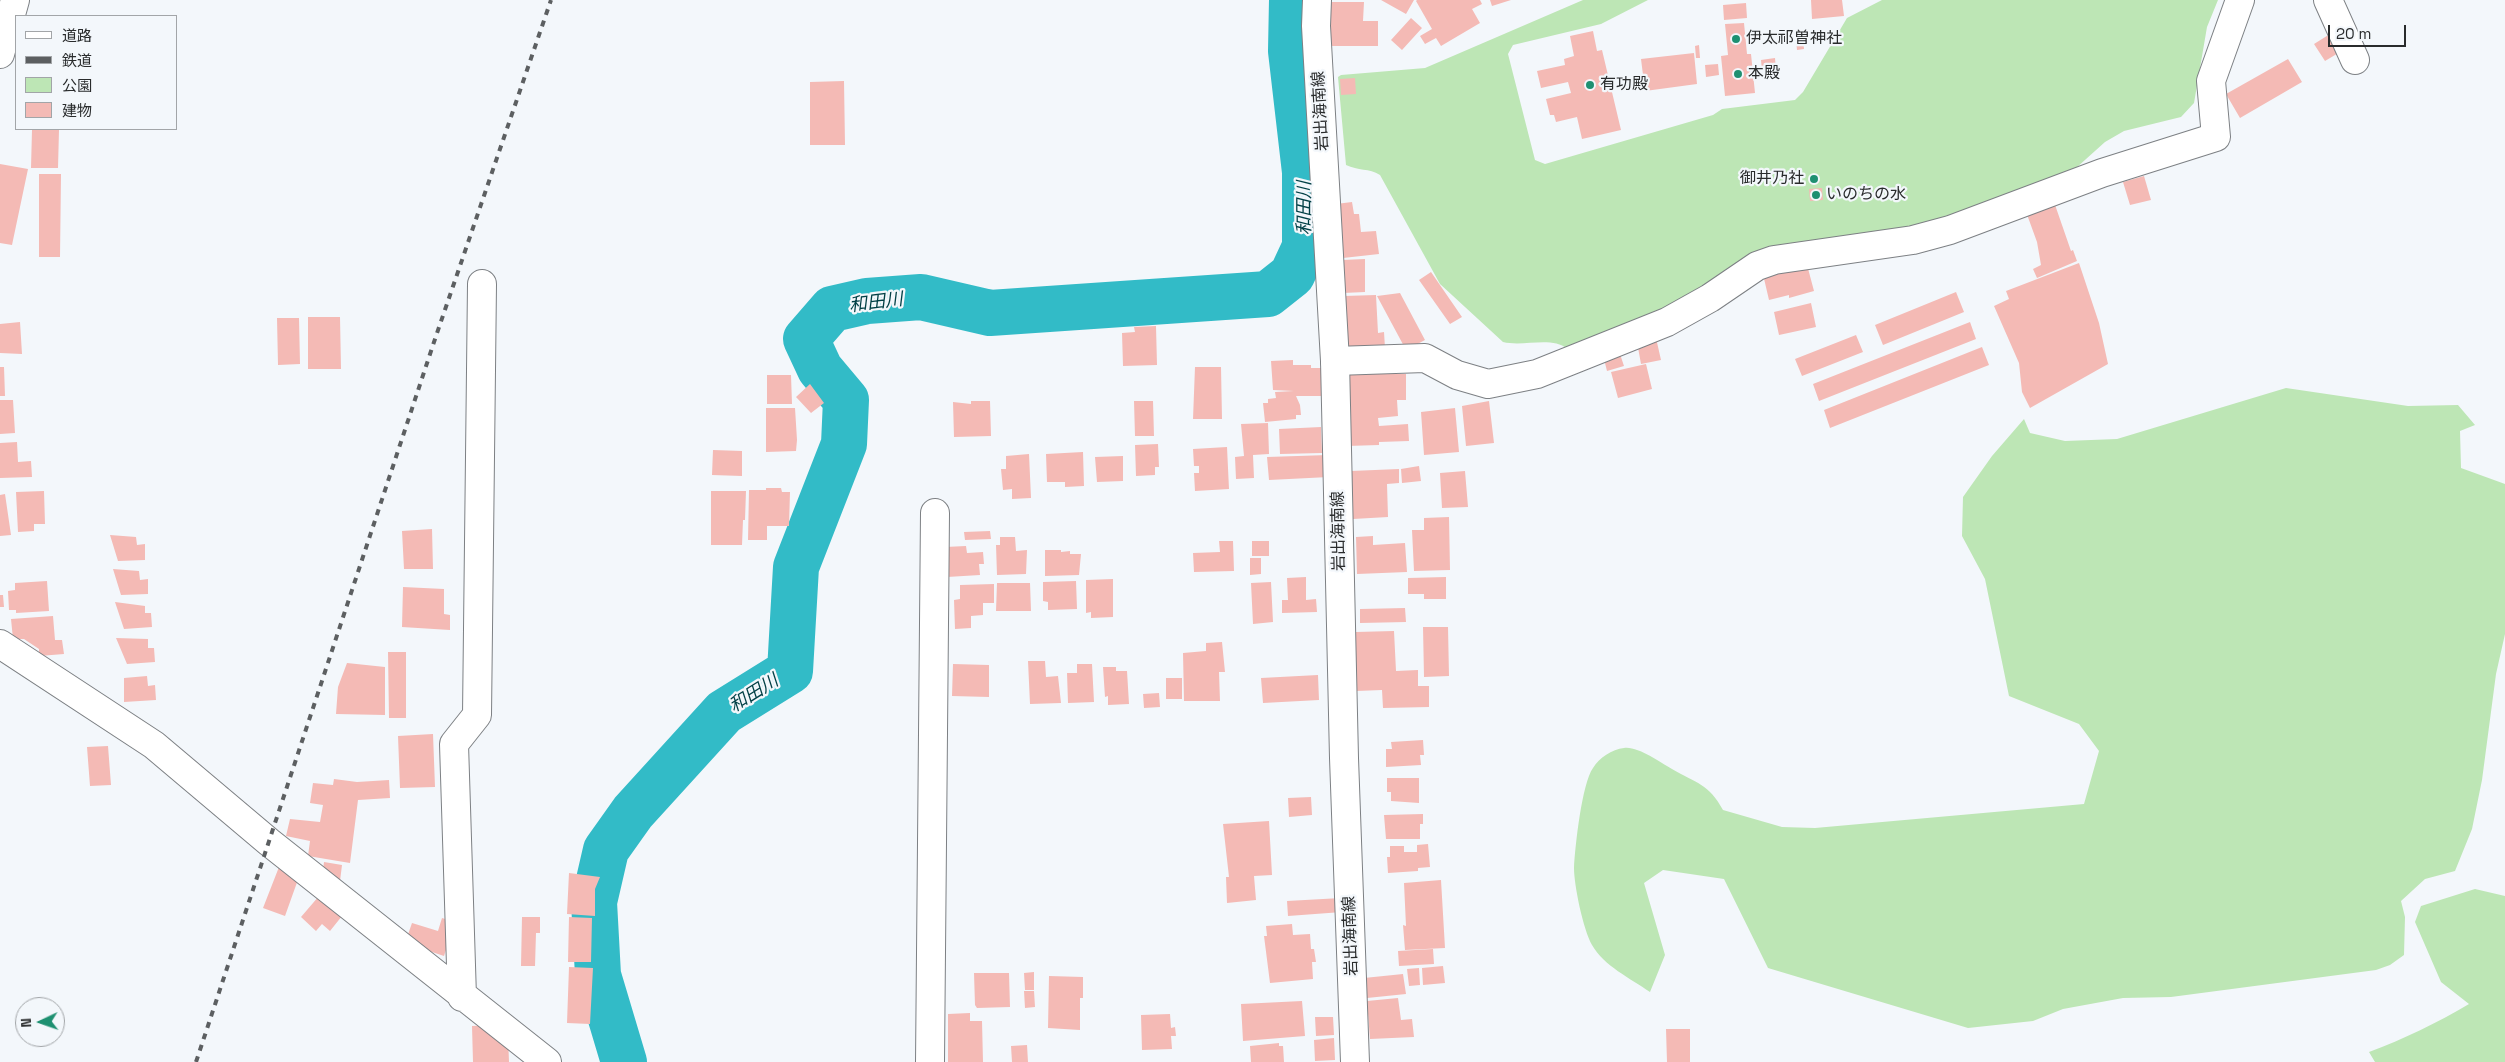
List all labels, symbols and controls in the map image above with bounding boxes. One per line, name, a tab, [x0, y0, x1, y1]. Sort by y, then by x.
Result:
legend	[15, 15, 178, 130]
scale bar	[2330, 15, 2408, 47]
text: 20 m	[2336, 24, 2371, 43]
text: 道路	[62, 26, 92, 45]
place label: 伊太祁曽神社	[1746, 29, 1842, 49]
marker: 伊太祁曽神社	[1730, 33, 1742, 45]
text: 鉄道	[62, 51, 92, 70]
place label: 本殿	[1748, 64, 1780, 84]
marker: 本殿	[1732, 68, 1744, 80]
street label: 岩出海南線	[1309, 71, 1333, 151]
place label: 有功殿	[1600, 75, 1648, 95]
text: 公園	[62, 76, 92, 95]
marker: 有功殿	[1584, 79, 1596, 91]
text: 建物	[62, 101, 92, 120]
place label: 御井乃社	[1740, 169, 1804, 189]
marker: 御井乃社	[1808, 173, 1820, 185]
water label: 和田川	[1294, 181, 1316, 235]
place label: いのちの水	[1826, 185, 1906, 205]
marker: いのちの水	[1810, 189, 1822, 201]
water label: 和田川	[848, 289, 904, 317]
street label: 岩出海南線	[1329, 491, 1349, 571]
water label: 和田川	[725, 671, 783, 717]
street label: 岩出海南線	[1340, 896, 1362, 976]
north arrow	[15, 997, 65, 1047]
text: N	[17, 1018, 35, 1028]

